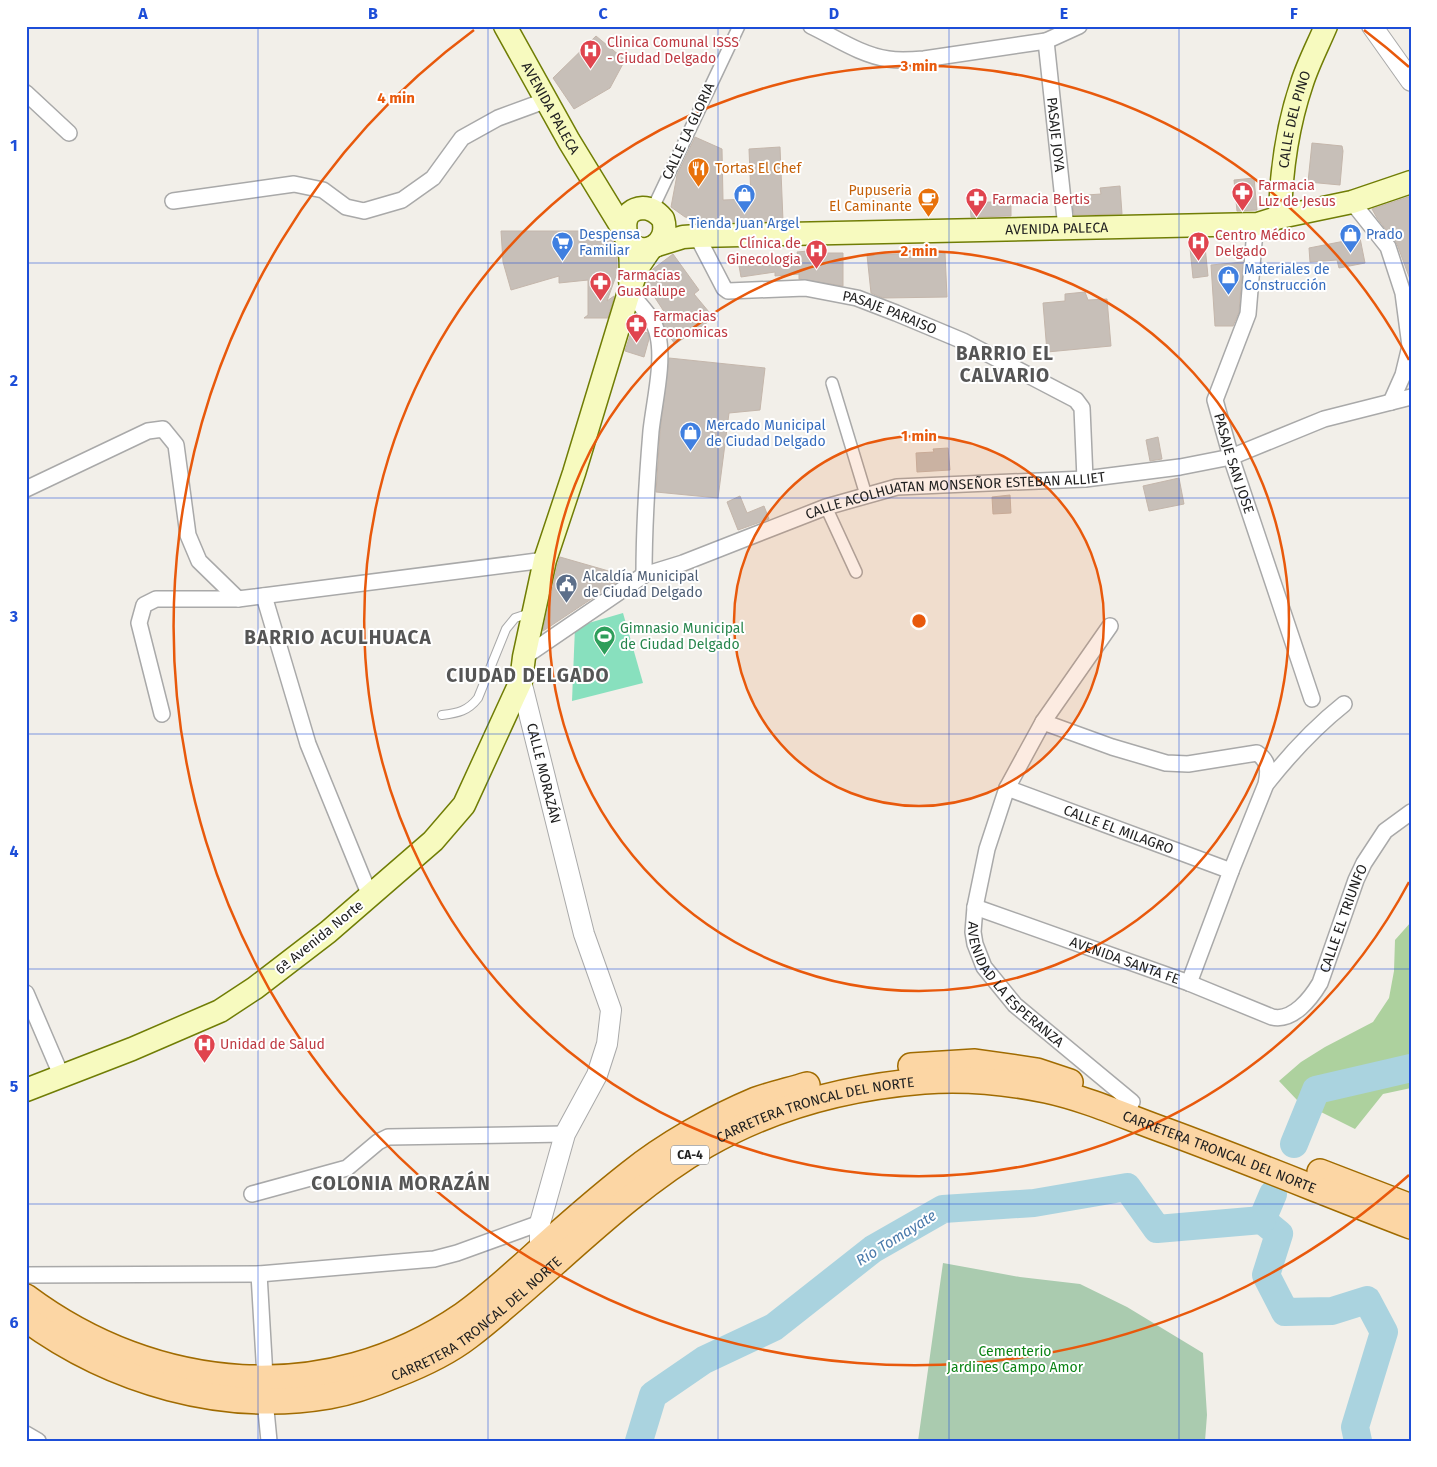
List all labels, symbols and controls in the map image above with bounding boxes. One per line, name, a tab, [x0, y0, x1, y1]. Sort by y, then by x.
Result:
text: A	[137, 4, 148, 23]
text: B	[368, 4, 378, 23]
text: C	[598, 4, 608, 23]
text: D	[829, 4, 839, 23]
text: E	[1060, 4, 1068, 23]
text: F	[1290, 4, 1298, 23]
place label: Clinica Comunal ISSS - Ciudad Delgado	[607, 34, 739, 67]
hospital icon: Clinica Comunal ISSS - Ciudad Delgado	[579, 38, 603, 69]
text: 3 min	[900, 57, 937, 75]
street label: AVENIDA PALECA	[518, 59, 583, 158]
street label: CALLE DEL PINO	[1275, 68, 1315, 169]
street label: CALLE LA GLORIA	[659, 80, 718, 182]
text: 4 min	[377, 89, 415, 107]
street label: PASAJE JOYA	[1043, 96, 1068, 173]
text: 1	[10, 136, 18, 155]
restaurant icon: Tortas El Chef	[687, 156, 711, 187]
place label: Tortas El Chef	[715, 160, 802, 177]
place label: Farmacia Luz de Jesus	[1258, 177, 1336, 210]
pharmacy icon: Farmacia Luz de Jesus	[1230, 181, 1254, 212]
place label: Pupuseria El Caminante	[829, 182, 912, 215]
shop icon: Tienda Juan Argel	[732, 183, 756, 214]
cafe icon: Pupuseria El Caminante	[916, 186, 940, 217]
pharmacy icon: Farmacia Bertis	[964, 187, 988, 218]
place label: Farmacia Bertis	[992, 191, 1090, 208]
place label: Tienda Juan Argel	[689, 215, 799, 232]
street label: AVENIDA PALECA	[1005, 219, 1108, 238]
shop icon: Prado	[1338, 222, 1362, 253]
place label: Despensa Familiar	[579, 226, 640, 259]
place label: Prado	[1366, 226, 1403, 243]
place label: Centro Médico Delgado	[1215, 227, 1306, 260]
supermarket icon: Despensa Familiar	[551, 230, 575, 261]
hospital icon: Centro Médico Delgado	[1187, 231, 1211, 262]
place label: Clínica de Ginecologia	[727, 235, 801, 268]
hospital icon: Clínica de Ginecologia	[805, 239, 829, 270]
text: 2 min	[901, 242, 937, 260]
place label: Materiales de Construcción	[1244, 261, 1330, 294]
shop icon: Materiales de Construcción	[1216, 265, 1240, 296]
place label: Farmacias Guadalupe	[617, 267, 686, 300]
pharmacy icon: Farmacias Guadalupe	[589, 271, 613, 302]
street label: PASAJE PARAISO	[841, 287, 939, 338]
place label: Farmacias Economicas	[653, 308, 728, 341]
pharmacy icon: Farmacias Economicas	[625, 312, 649, 343]
district label: BARRIO EL CALVARIO	[956, 342, 1054, 387]
text: 2	[10, 371, 18, 390]
street label: PASAJE SAN JOSE	[1210, 411, 1257, 516]
place label: Mercado Municipal de Ciudad Delgado	[706, 417, 826, 450]
shop icon: Mercado Municipal de Ciudad Delgado	[678, 421, 702, 452]
text: 1 min	[901, 427, 937, 445]
street label: CALLE ACOLHUATAN MONSEÑOR ESTEBAN ALLIET	[803, 468, 1107, 523]
place label: Alcaldía Municipal de Ciudad Delgado	[583, 568, 703, 601]
public building icon: Alcaldía Municipal de Ciudad Delgado	[555, 572, 579, 603]
text: 3	[9, 607, 18, 626]
centre of rings	[910, 612, 928, 630]
place label: Gimnasio Municipal de Ciudad Delgado	[620, 620, 744, 653]
sports icon: Gimnasio Municipal de Ciudad Delgado	[592, 624, 616, 655]
district label: BARRIO ACULHUACA	[244, 626, 432, 649]
district label: CIUDAD DELGADO	[446, 664, 610, 687]
street label: CALLE MORAZÁN	[523, 721, 564, 825]
street label: CALLE EL MILAGRO	[1061, 802, 1176, 858]
text: 4	[9, 842, 19, 861]
street label: CALLE EL TRIUNFO	[1316, 862, 1371, 975]
street label: 6ª Avenida Norte	[272, 897, 367, 978]
street label: AVENIDAD LA ESPERANZA	[964, 921, 1067, 1051]
street label: AVENIDA SANTA FE	[1067, 933, 1182, 988]
hospital icon: Unidad de Salud	[192, 1032, 216, 1063]
place label: Unidad de Salud	[220, 1036, 325, 1053]
street label: CARRETERA TRONCAL DEL NORTE	[713, 1074, 915, 1147]
text: 5	[10, 1077, 19, 1096]
street label: CARRETERA TRONCAL DEL NORTE	[1120, 1107, 1319, 1197]
road number: CA-4	[671, 1146, 709, 1164]
district label: COLONIA MORAZÁN	[311, 1170, 491, 1195]
water label: Río Tomayate	[853, 1206, 940, 1270]
street label: CARRETERA TRONCAL DEL NORTE	[389, 1253, 565, 1385]
text: 6	[9, 1313, 19, 1332]
park label: Cementerio Jardines Campo Amor	[947, 1343, 1084, 1376]

